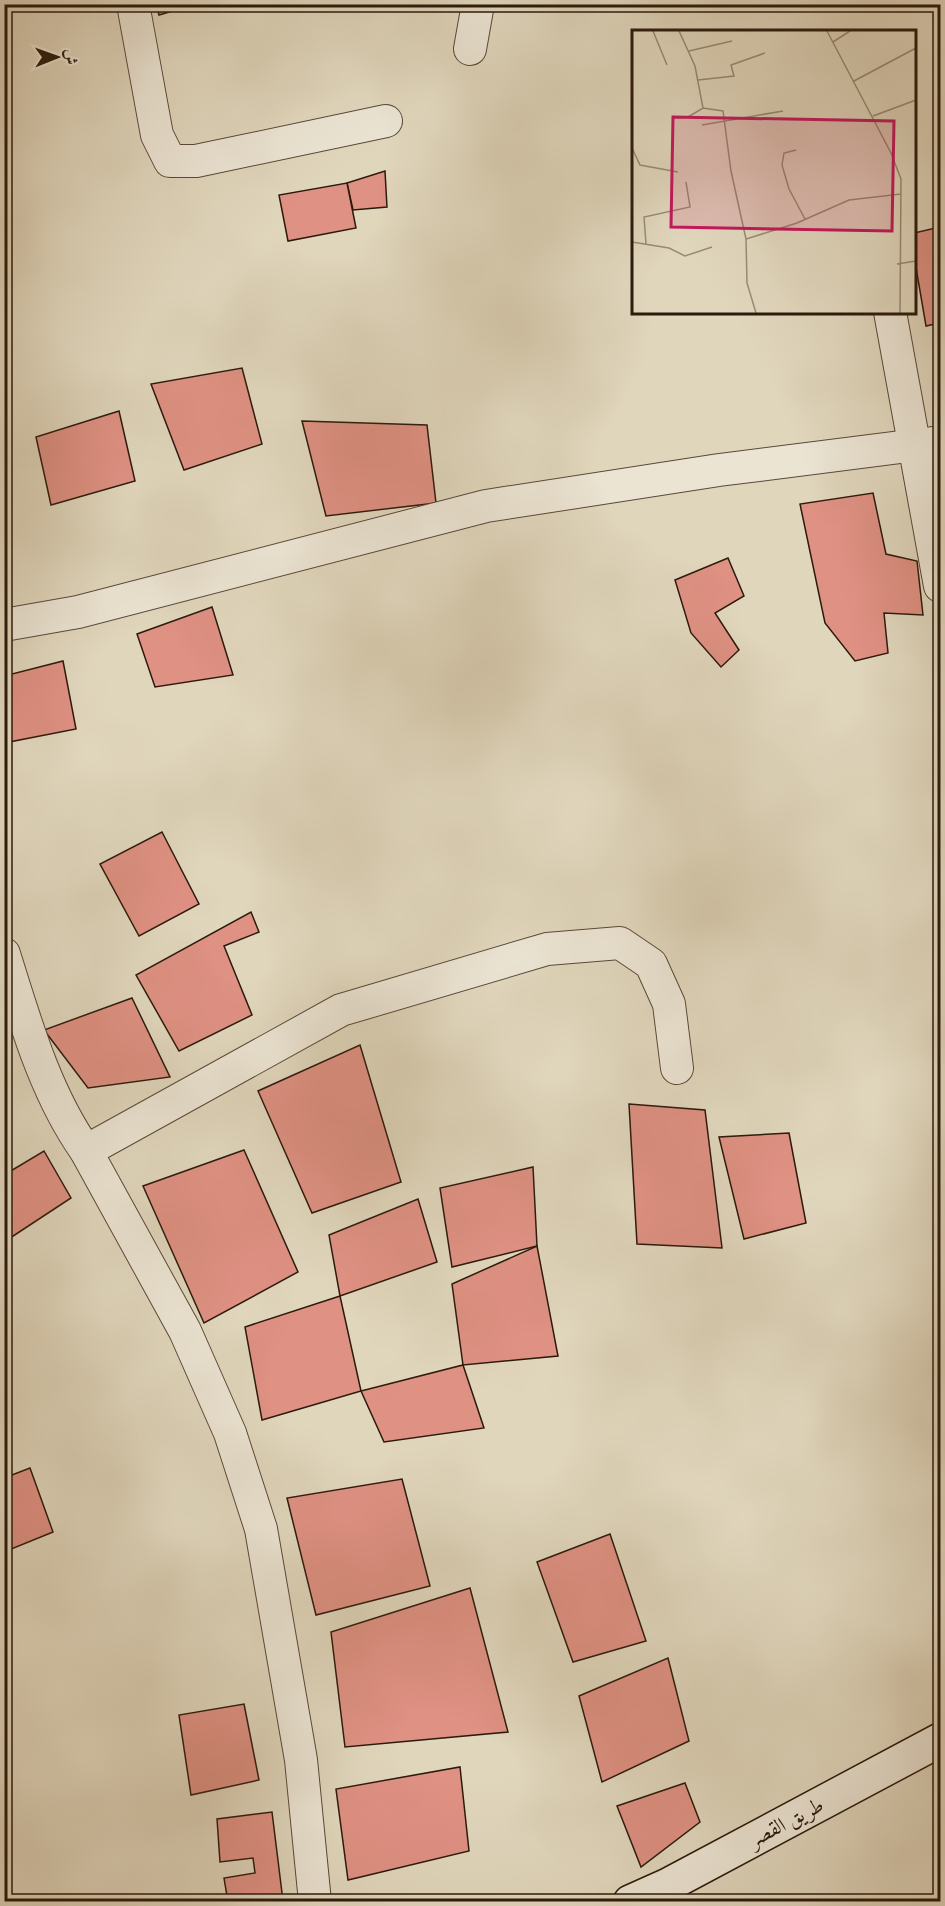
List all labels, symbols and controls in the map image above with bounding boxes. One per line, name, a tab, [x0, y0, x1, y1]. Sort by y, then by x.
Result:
north arrow	[27, 27, 87, 87]
inset map	[632, 30, 915, 314]
text: ش	[60, 49, 80, 65]
street label: طريق القصر	[743, 1792, 829, 1855]

